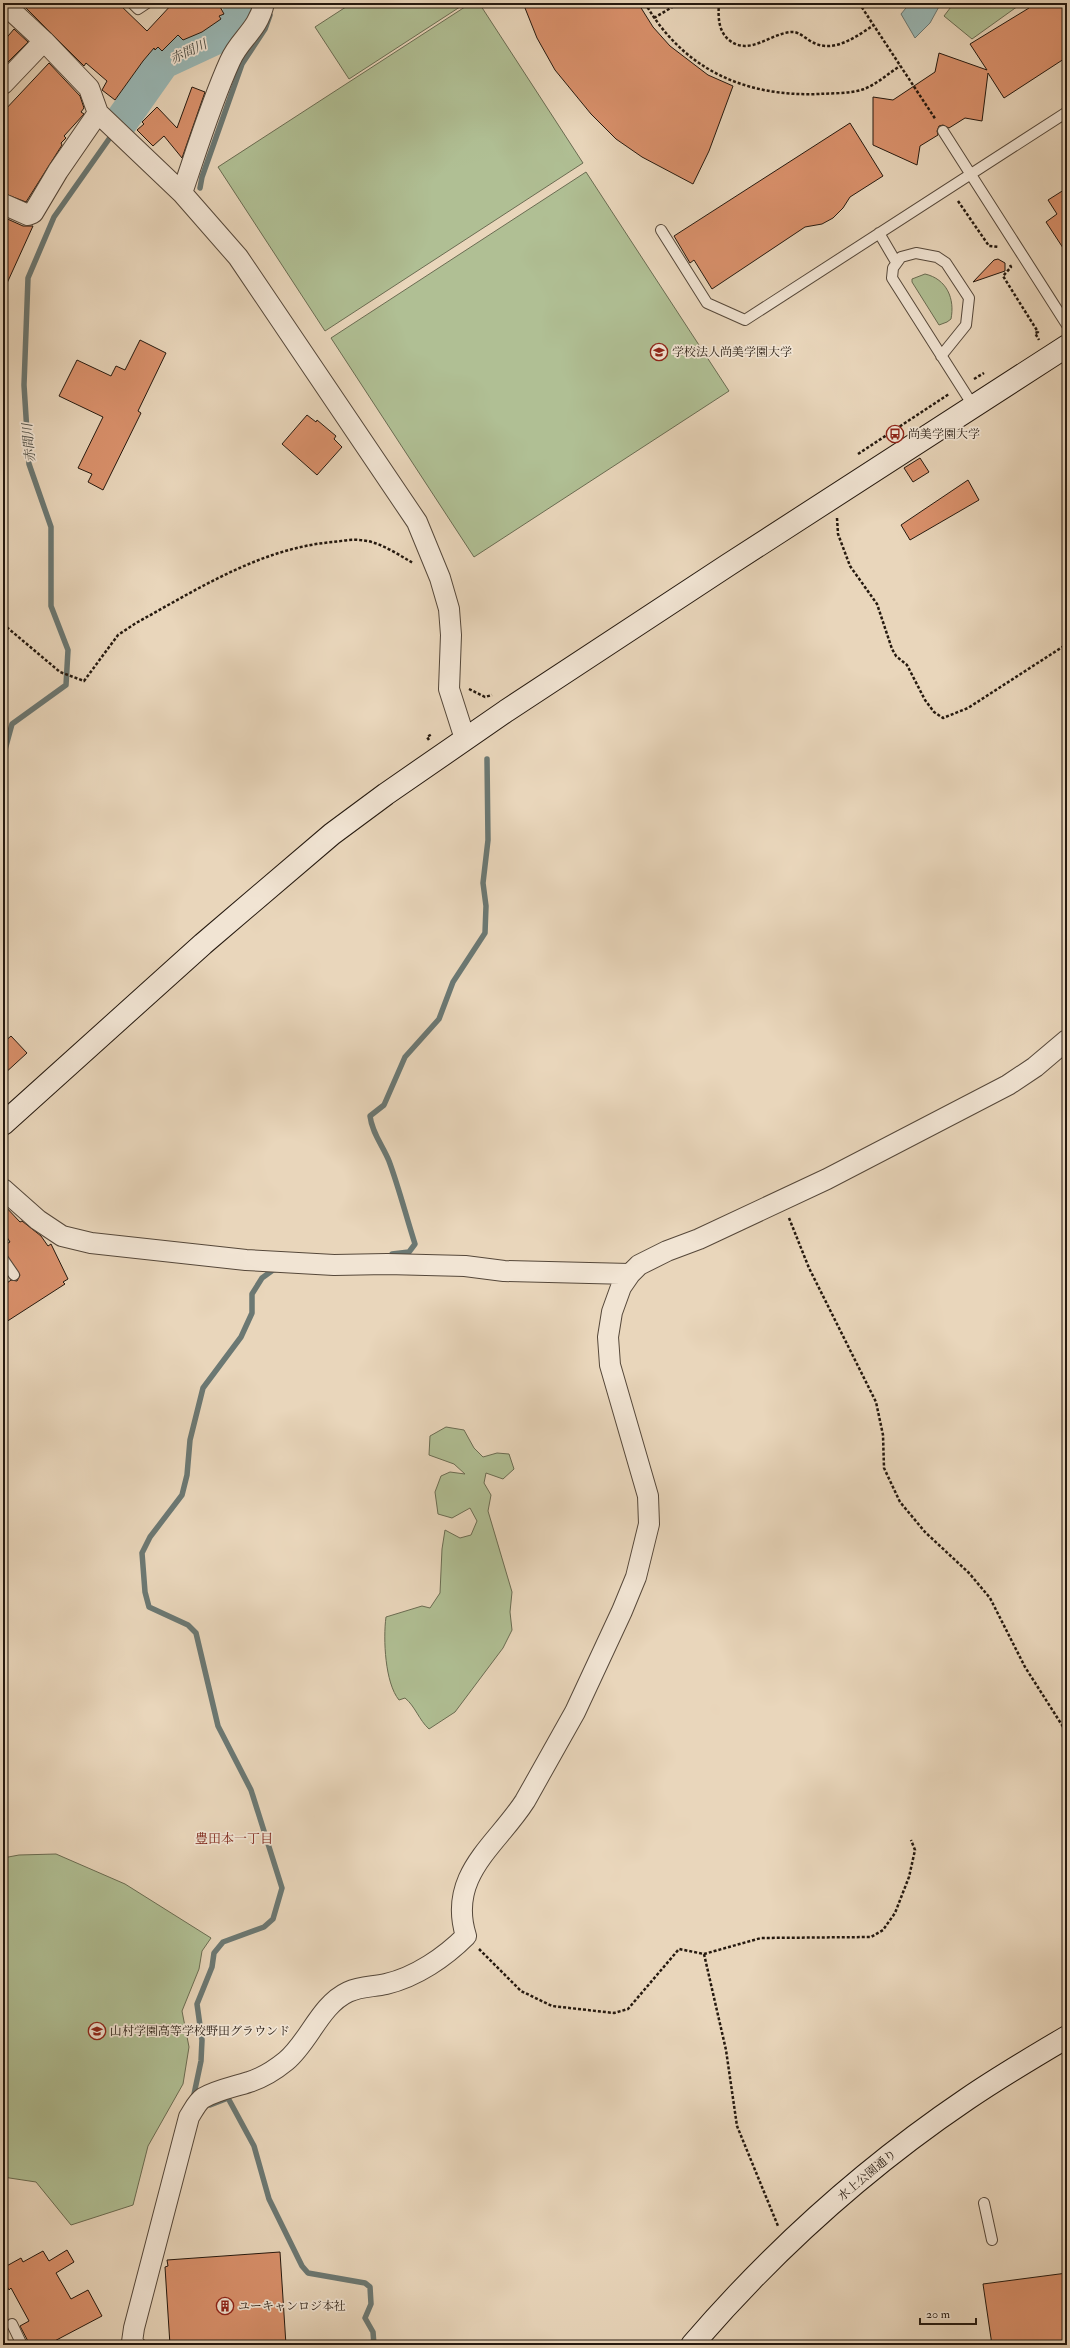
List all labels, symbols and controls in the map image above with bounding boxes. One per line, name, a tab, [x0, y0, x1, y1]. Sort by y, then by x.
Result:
water label: 赤間川	[167, 36, 211, 67]
school or university icon: 学校法人尚美学園大学	[649, 342, 669, 362]
place label: 学校法人尚美学園大学	[672, 345, 792, 360]
water label: 赤間川	[19, 421, 39, 463]
bus stop icon: 尚美学園大学	[885, 424, 905, 444]
place label: 尚美学園大学	[908, 427, 980, 442]
district label: 豊田本一丁目	[195, 1831, 273, 1847]
school or university icon: 山村学園高等学校野田グラウンド	[87, 2021, 107, 2041]
place label: 山村学園高等学校野田グラウンド	[110, 2024, 290, 2039]
street label: 水上公園通り	[835, 2146, 900, 2204]
building icon: ユーキャンロジ本社	[215, 2296, 235, 2316]
place label: ユーキャンロジ本社	[238, 2299, 346, 2314]
scale bar	[920, 2300, 976, 2326]
text: 20 m	[926, 2307, 951, 2322]

